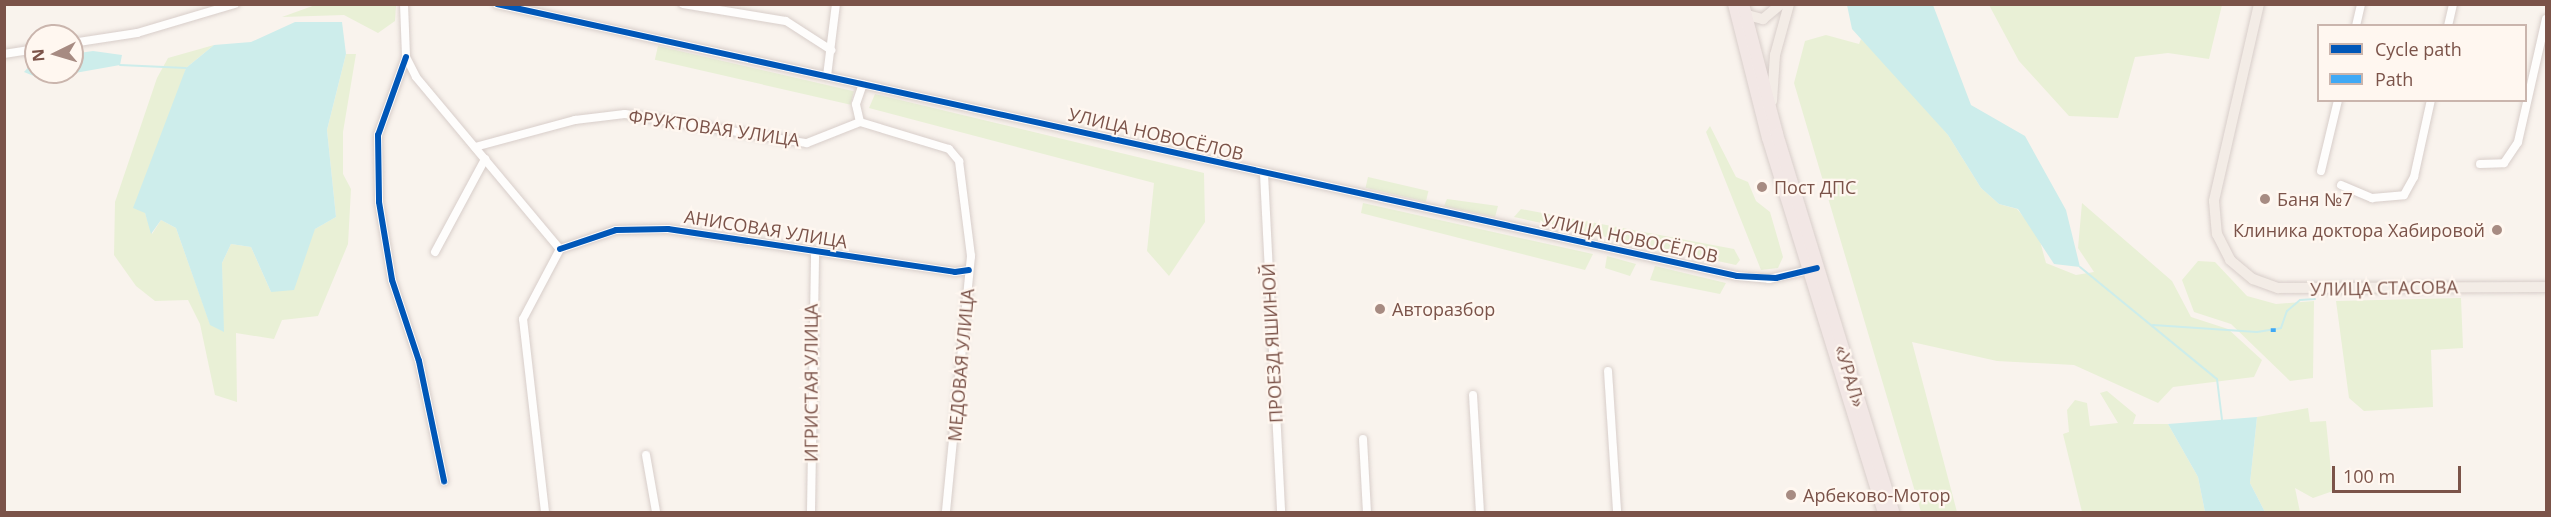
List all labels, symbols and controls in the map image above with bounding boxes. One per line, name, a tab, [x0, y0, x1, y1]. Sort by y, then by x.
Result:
north arrow	[24, 24, 84, 84]
legend	[2317, 24, 2527, 102]
text: Cycle path	[2375, 37, 2462, 61]
text: N	[27, 48, 50, 63]
text: Path	[2375, 67, 2413, 91]
street label: УЛИЦА НОВОСЁЛОВ	[1066, 103, 1246, 165]
street label: ФРУКТОВАЯ УЛИЦА	[627, 105, 801, 151]
place label: Пост ДПС	[1774, 176, 1856, 198]
marker: Пост ДПС	[1755, 180, 1769, 194]
place label: Баня №7	[2277, 188, 2353, 210]
marker: Баня №7	[2258, 192, 2272, 206]
street label: АНИСОВАЯ УЛИЦА	[683, 205, 849, 253]
street label: УЛИЦА НОВОСЁЛОВ	[1540, 209, 1720, 267]
place label: Клиника доктора Хабировой	[2233, 219, 2485, 241]
marker: Клиника доктора Хабировой	[2490, 223, 2504, 237]
street label: ПРОЕЗД ЯШИНОЙ	[1257, 263, 1287, 423]
street label: УЛИЦА СТАСОВА	[2310, 276, 2458, 300]
street label: МЕДОВАЯ УЛИЦА	[944, 288, 978, 442]
place label: Авторазбор	[1392, 298, 1495, 320]
marker: Авторазбор	[1373, 302, 1387, 316]
street label: ИГРИСТАЯ УЛИЦА	[800, 304, 822, 462]
street label: «УРАЛ»	[1830, 342, 1870, 410]
scale bar	[2335, 454, 2464, 492]
text: 100 m	[2343, 464, 2395, 488]
place label: Арбеково-Мотор	[1803, 484, 1951, 506]
marker: Арбеково-Мотор	[1784, 488, 1798, 502]

